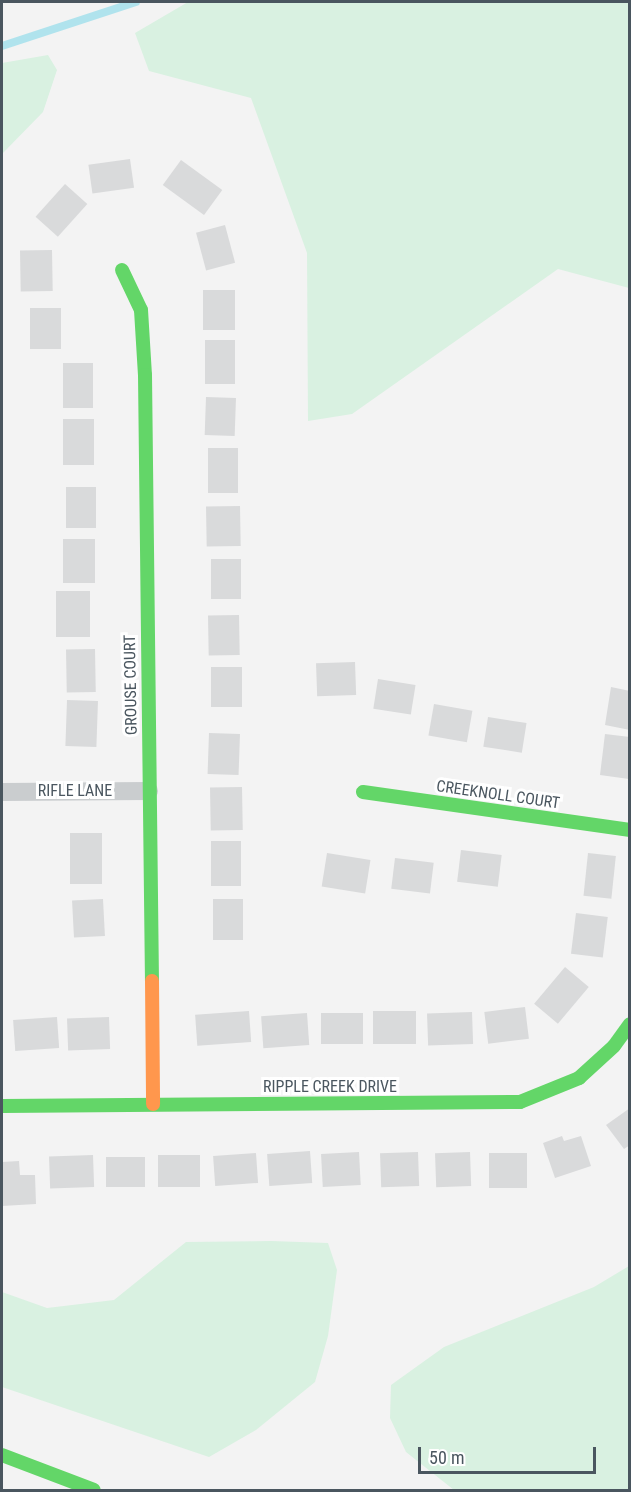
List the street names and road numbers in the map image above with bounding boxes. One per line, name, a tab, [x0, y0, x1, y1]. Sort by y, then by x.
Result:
street label: GROUSE COURT	[121, 635, 141, 735]
street label: CREEKNOLL COURT	[435, 777, 561, 813]
street label: RIFLE LANE	[38, 781, 112, 801]
street label: RIPPLE CREEK DRIVE	[263, 1077, 397, 1097]

